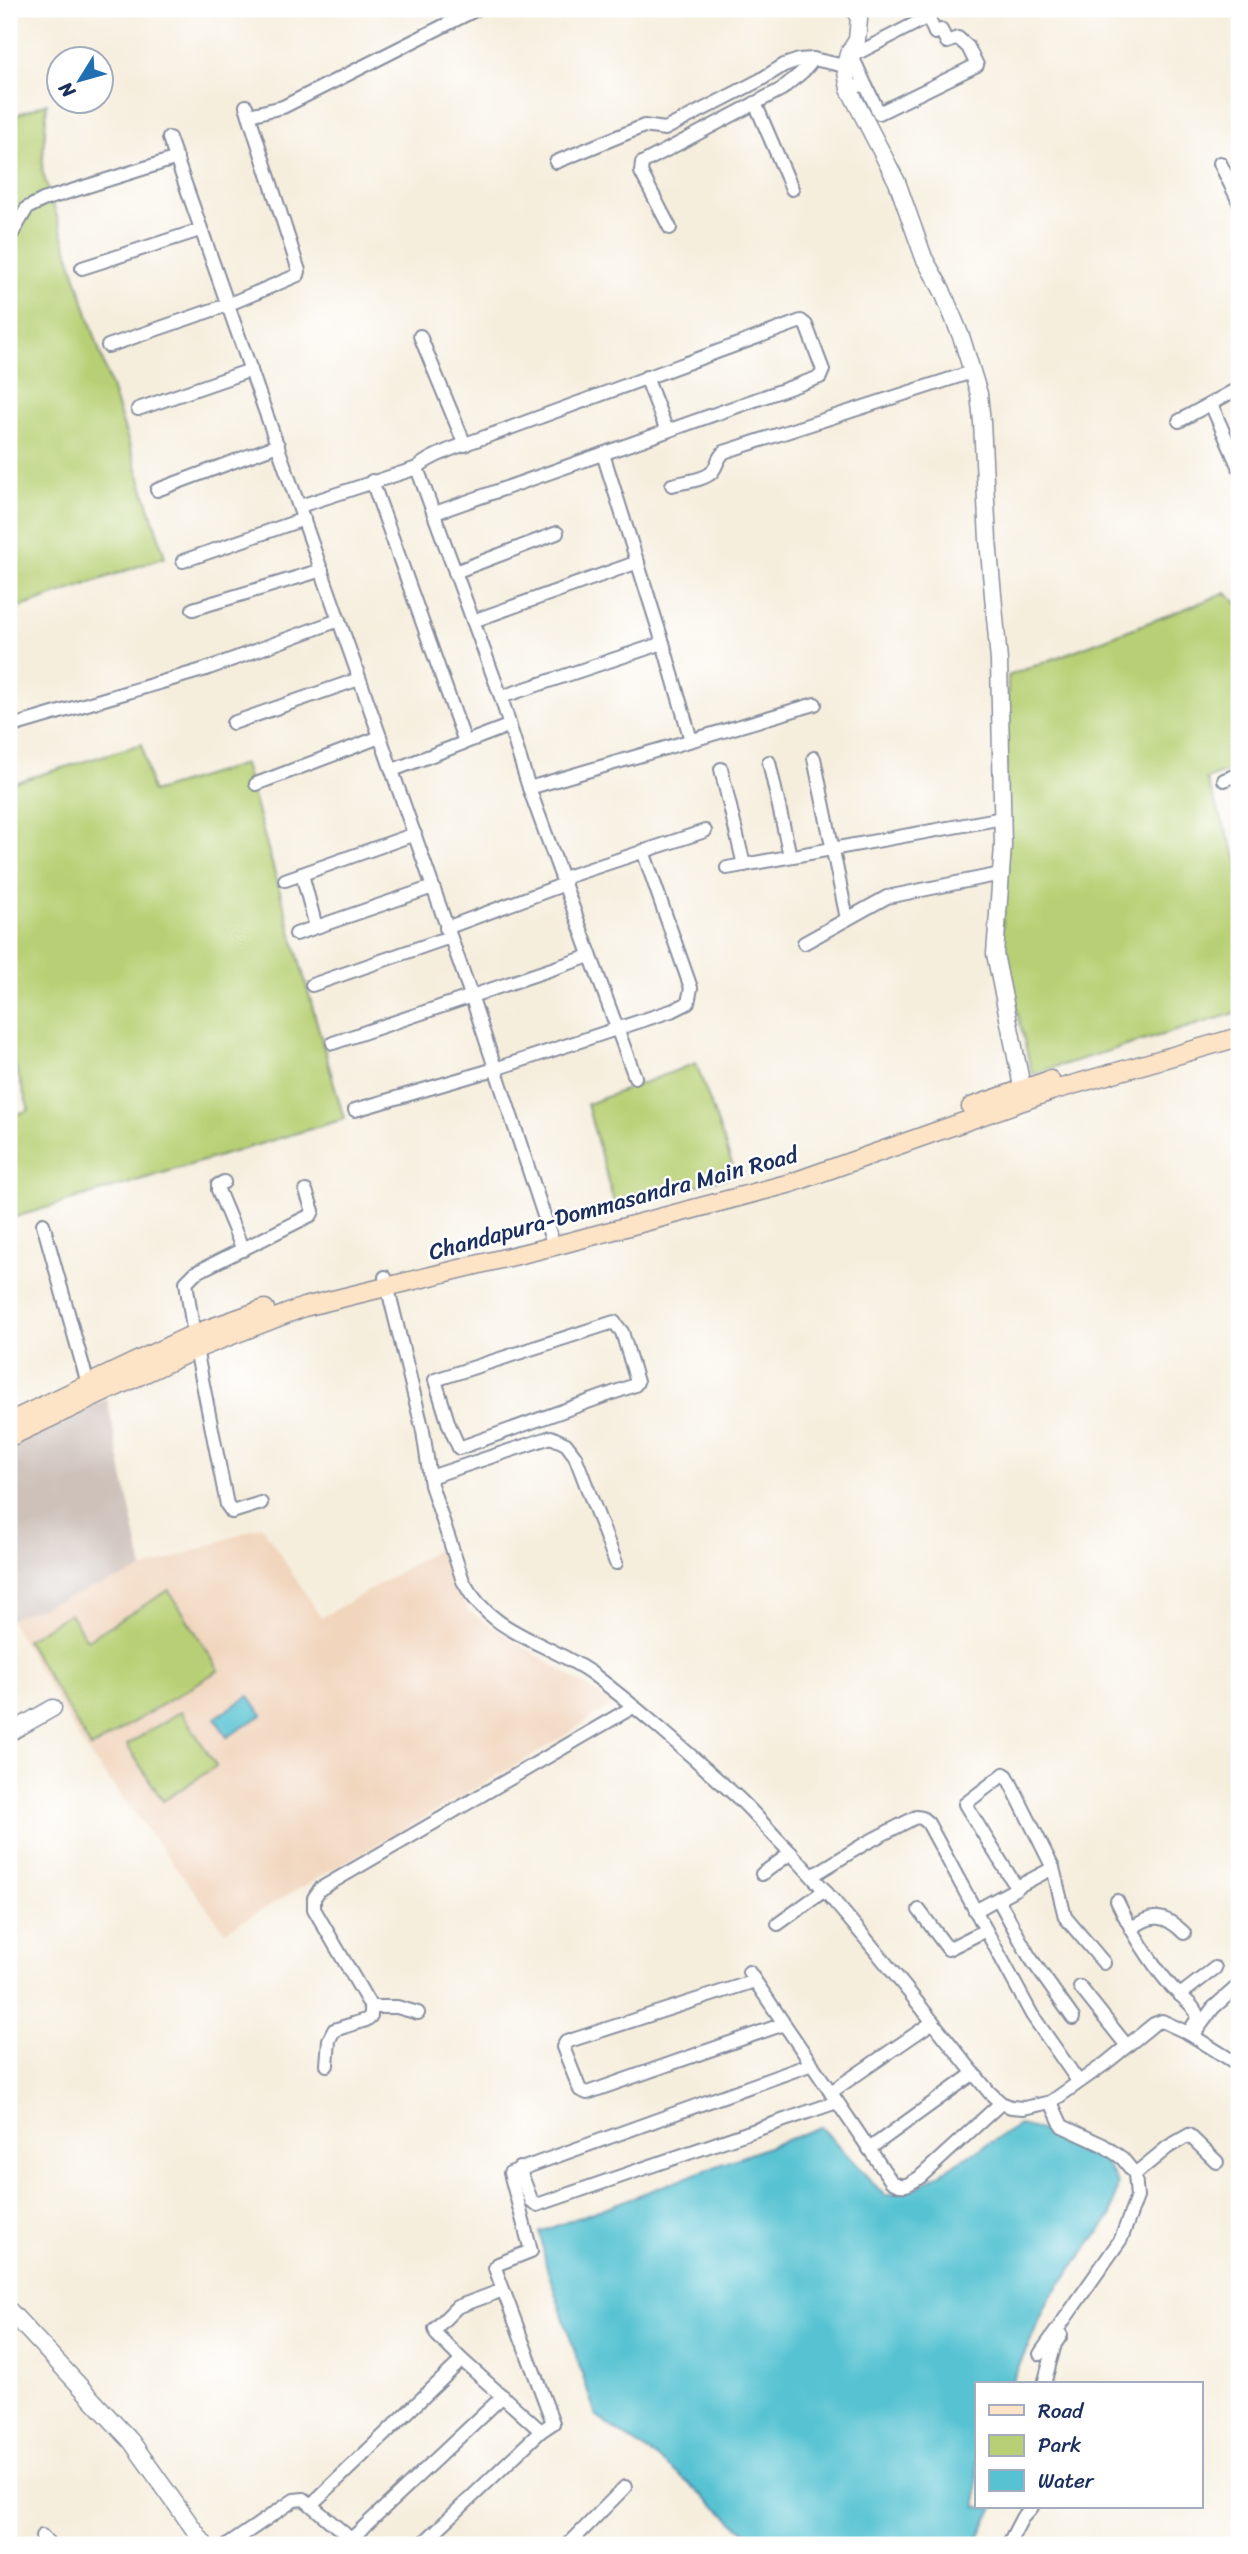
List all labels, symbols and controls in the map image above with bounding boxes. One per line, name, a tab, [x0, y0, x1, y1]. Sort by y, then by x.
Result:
north arrow	[46, 46, 116, 116]
text: N	[49, 74, 85, 106]
street label: Chandapura-Dommasandra Main Road	[424, 1134, 804, 1273]
legend	[975, 2382, 1202, 2508]
text: Road	[1038, 2392, 1085, 2430]
text: Park	[1038, 2426, 1081, 2464]
text: Water	[1038, 2462, 1095, 2500]

